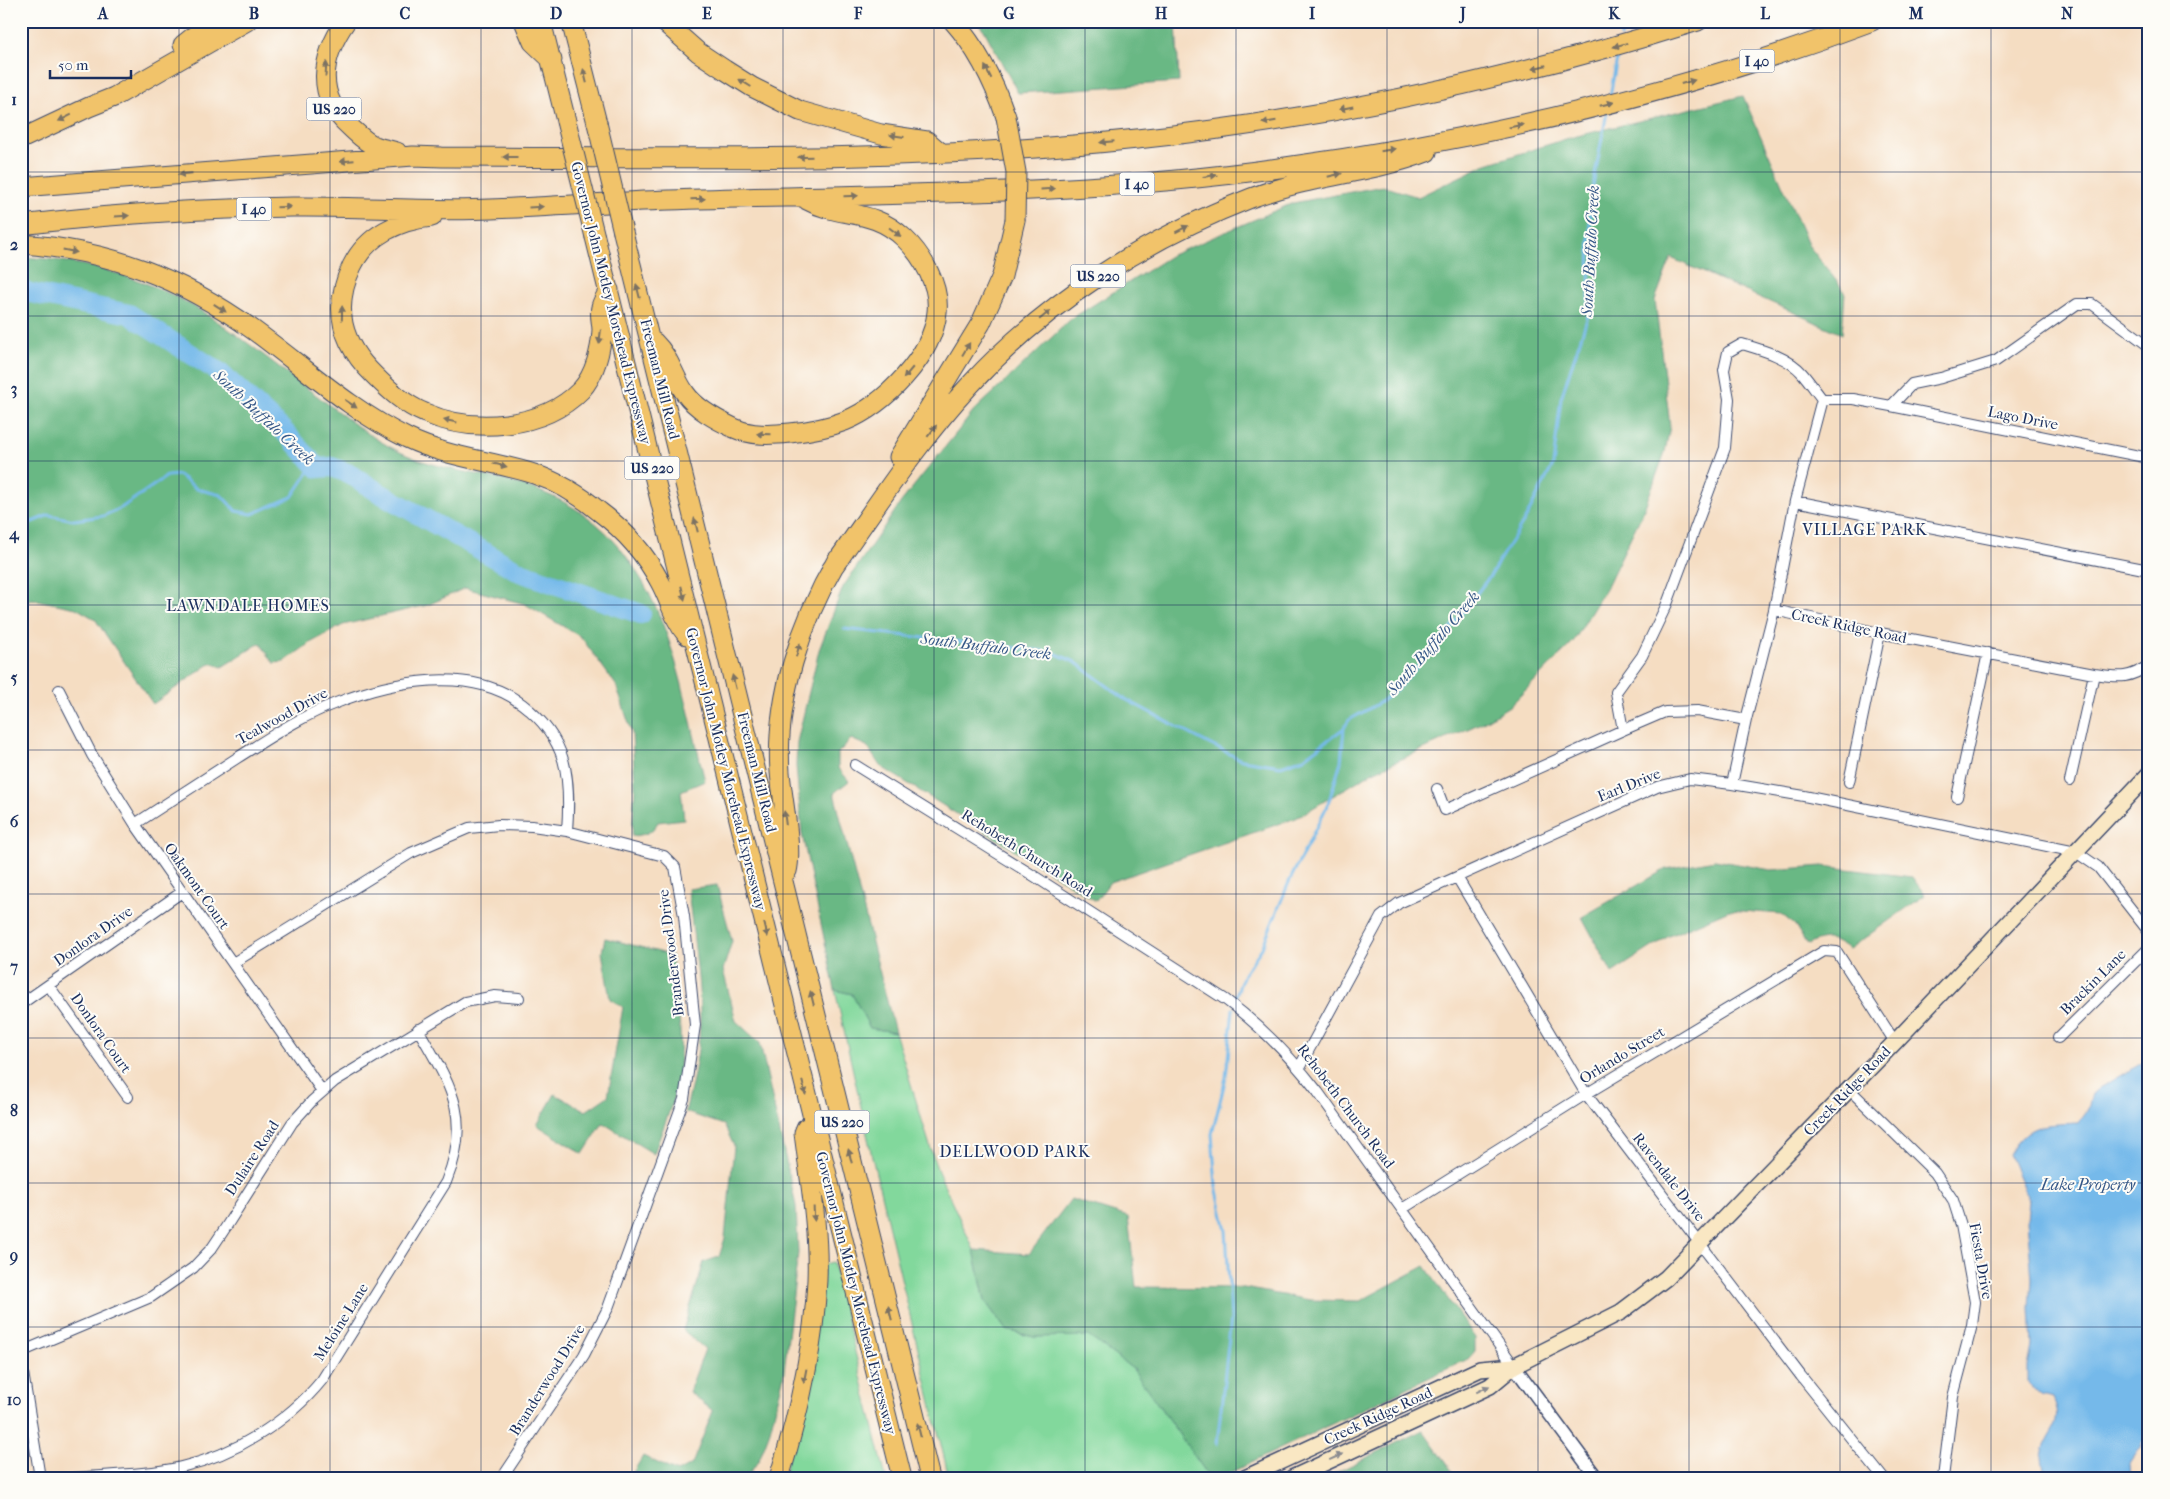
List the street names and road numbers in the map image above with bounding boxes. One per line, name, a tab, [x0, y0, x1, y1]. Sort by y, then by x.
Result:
road number: I 40	[1740, 49, 1774, 72]
road number: US 220	[306, 98, 362, 120]
street label: Governor John Motley Morehead Expressway	[567, 160, 655, 447]
road number: I 40	[1120, 172, 1154, 195]
road number: I 40	[236, 198, 272, 220]
road number: US 220	[1070, 264, 1126, 288]
street label: Freeman Mill Road	[636, 317, 684, 442]
street label: Lago Drive	[1986, 402, 2060, 434]
road number: US 220	[624, 456, 680, 479]
street label: Creek Ridge Road	[1790, 605, 1909, 647]
street label: Governor John Motley Morehead Expressway	[682, 626, 770, 913]
street label: Tealwood Drive	[233, 683, 331, 748]
street label: Freeman Mill Road	[733, 710, 781, 835]
street label: Earl Drive	[1595, 764, 1664, 806]
street label: Rehobeth Church Road	[958, 805, 1096, 901]
street label: Oakmont Court	[161, 839, 234, 933]
street label: Branderwood Drive	[654, 888, 688, 1018]
street label: Donlora Drive	[50, 902, 136, 970]
street label: Brackin Lane	[2056, 945, 2130, 1019]
street label: Donlora Court	[67, 989, 136, 1077]
street label: Orlando Street	[1576, 1022, 1669, 1088]
street label: Rehobeth Church Road	[1293, 1040, 1399, 1172]
street label: Creek Ridge Road	[1800, 1042, 1895, 1140]
road number: US 220	[814, 1110, 870, 1134]
street label: Dulaire Road	[221, 1116, 283, 1199]
street label: Ravendale Drive	[1629, 1129, 1710, 1225]
street label: Governor John Motley Morehead Expressway	[812, 1150, 900, 1437]
street label: Fiesta Drive	[1965, 1221, 1997, 1301]
street label: Meloine Lane	[310, 1279, 372, 1364]
street label: Branderwood Drive	[505, 1321, 589, 1439]
street label: Creek Ridge Road	[1321, 1383, 1436, 1449]

